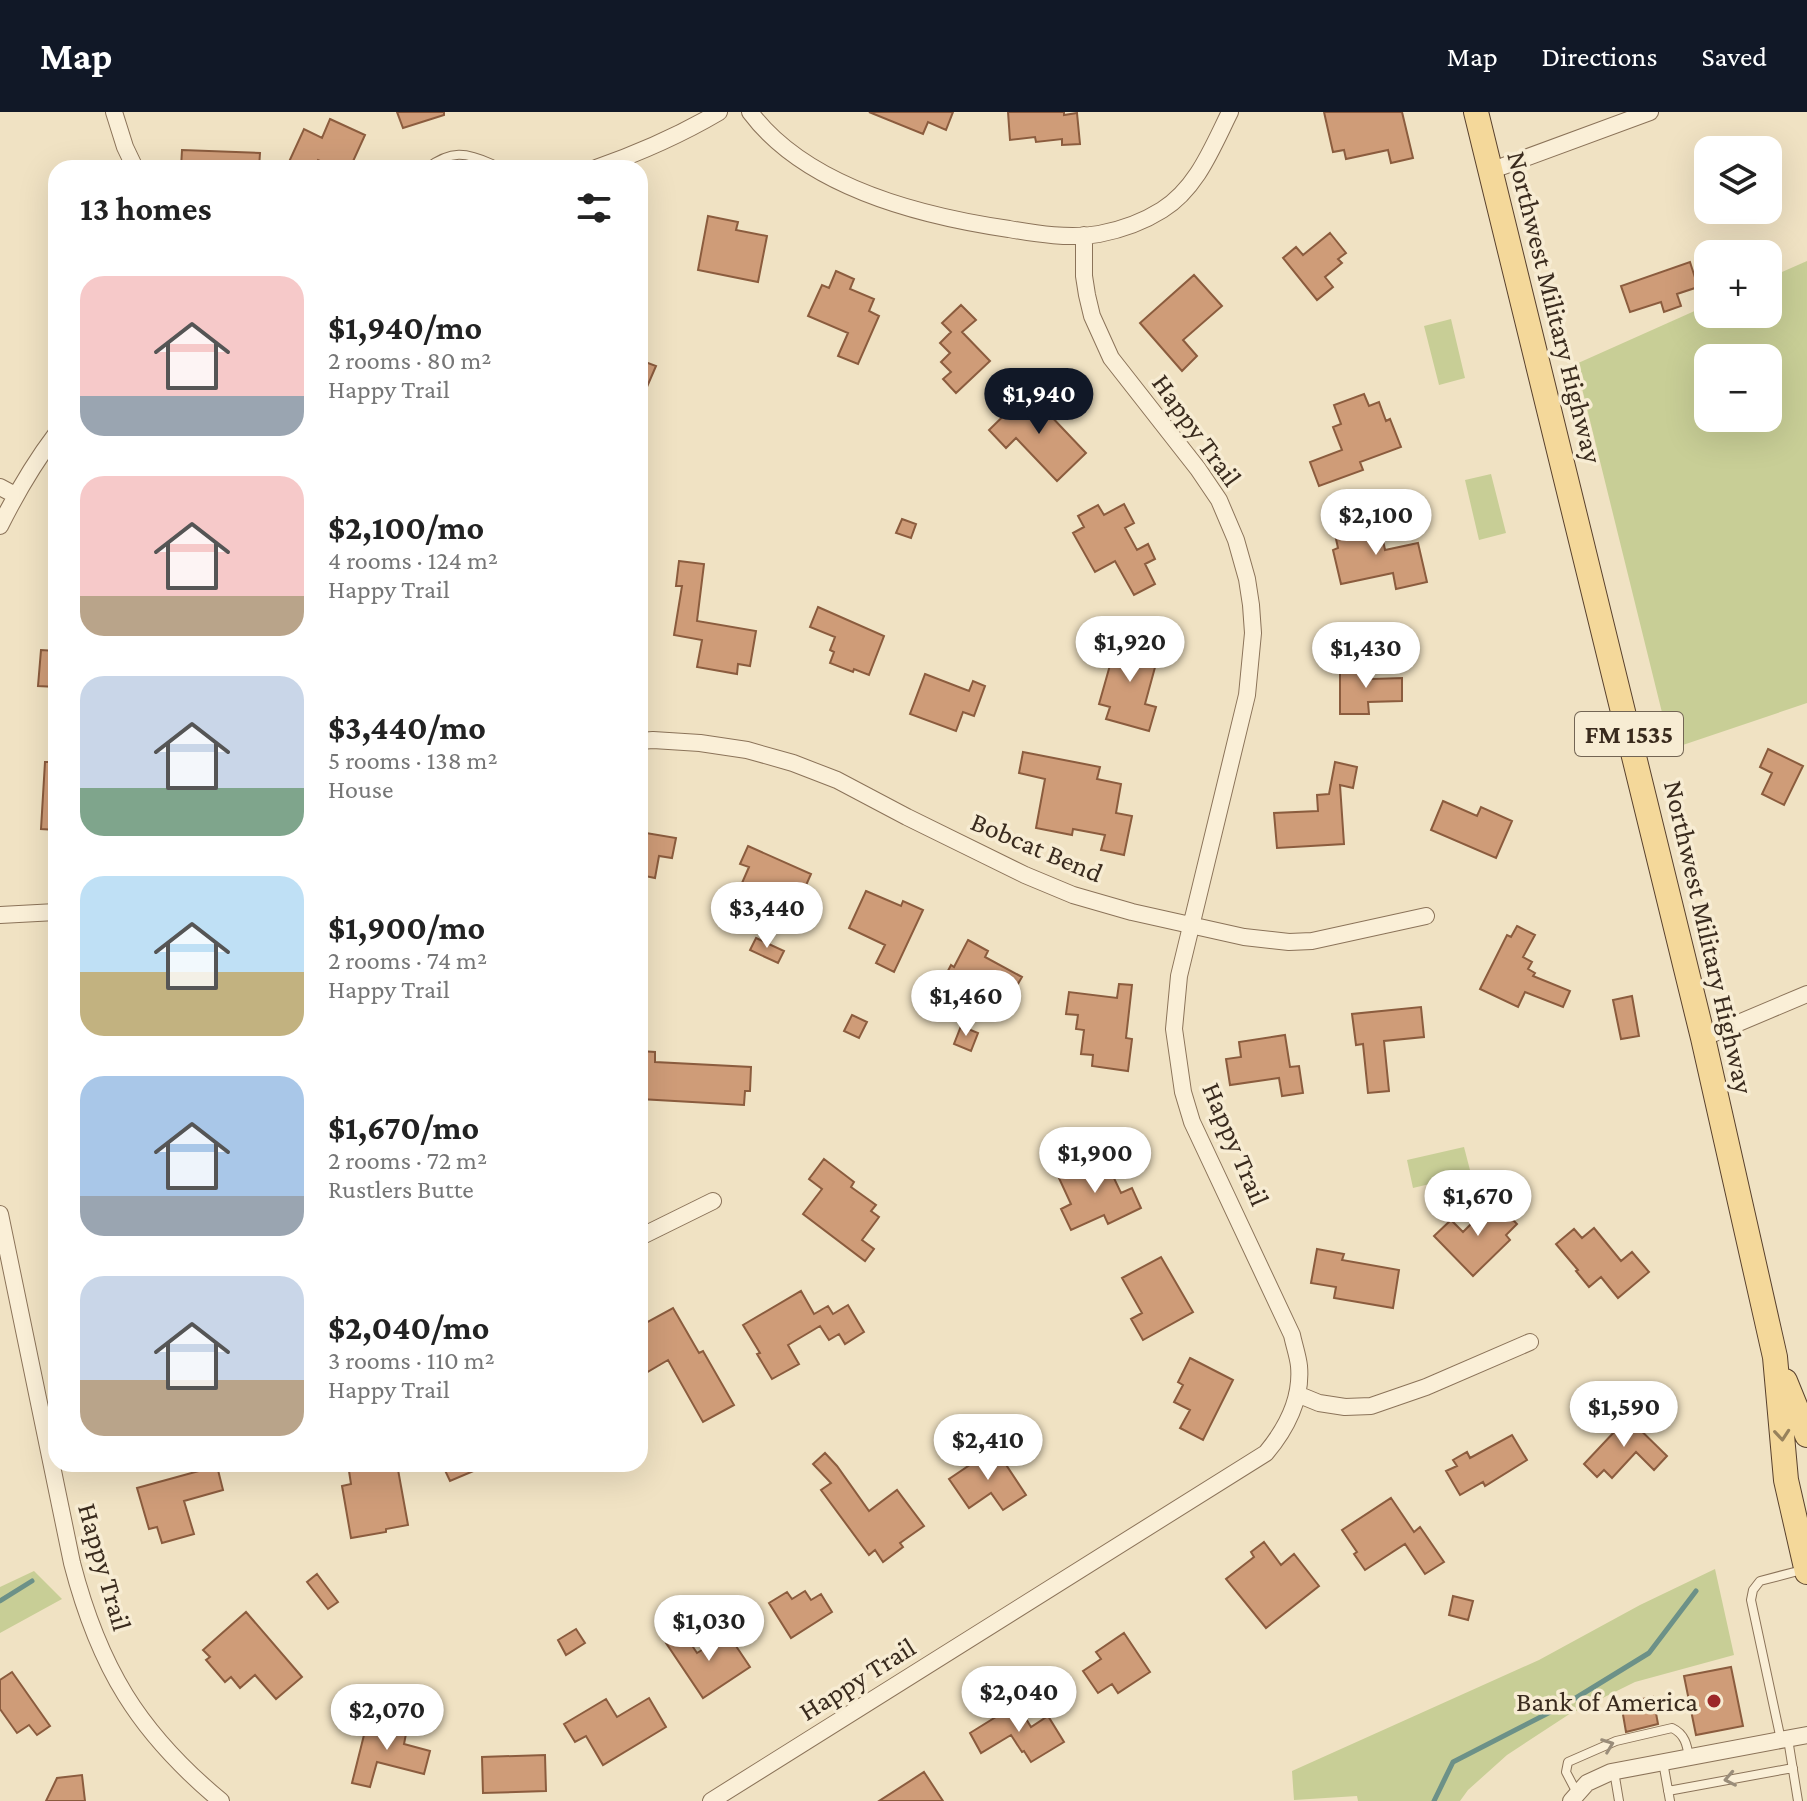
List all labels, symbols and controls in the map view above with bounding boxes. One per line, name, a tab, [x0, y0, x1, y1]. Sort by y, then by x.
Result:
text: Map	[40, 35, 113, 77]
text: Map	[1447, 41, 1498, 72]
text: Directions	[1542, 41, 1657, 72]
text: Saved	[1701, 41, 1767, 72]
map controls	[1694, 136, 1782, 432]
button: layers	[1694, 136, 1782, 224]
street label: Northwest Military Highway	[1501, 148, 1609, 467]
icon: filters	[572, 186, 616, 230]
text: 13 homes	[80, 190, 212, 227]
button: +	[1694, 240, 1782, 328]
icon: home	[144, 308, 240, 404]
text: $1,940/mo	[328, 309, 482, 346]
button: −	[1694, 344, 1782, 432]
text: 2 rooms · 80 m²	[328, 346, 491, 375]
pin: $1,940	[974, 368, 1104, 436]
street label: Happy Trail	[1146, 368, 1248, 492]
text: Happy Trail	[328, 375, 450, 404]
text: $1,940	[1002, 379, 1076, 408]
pin: $2,100	[1311, 489, 1441, 557]
text: $2,100	[1339, 500, 1413, 529]
icon: home	[144, 508, 240, 604]
text: $2,100/mo	[328, 509, 484, 546]
text: 4 rooms · 124 m²	[328, 546, 498, 575]
text: Happy Trail	[328, 575, 450, 604]
pin: $1,920	[1065, 616, 1195, 684]
pin: $1,430	[1301, 622, 1431, 690]
text: $1,920	[1094, 627, 1166, 656]
text: $1,430	[1330, 633, 1402, 662]
icon: home	[144, 708, 240, 804]
text: $3,440/mo	[328, 709, 486, 746]
road number: FM 1535	[1575, 712, 1683, 756]
text: 5 rooms · 138 m²	[328, 746, 498, 775]
text: House	[328, 775, 393, 804]
street label: Northwest Military Highway	[1658, 777, 1760, 1098]
street label: Bobcat Bend	[966, 805, 1108, 889]
pin: $3,440	[702, 882, 832, 950]
text: $3,440	[729, 893, 805, 922]
icon: home	[144, 908, 240, 1004]
text: $1,900/mo	[328, 909, 485, 946]
text: 2 rooms · 74 m²	[328, 946, 487, 975]
pin: $1,460	[901, 970, 1031, 1038]
text: Happy Trail	[328, 975, 450, 1004]
text: $1,460	[929, 981, 1003, 1010]
street label: Happy Trail	[1196, 1078, 1276, 1210]
icon: home	[144, 1108, 240, 1204]
text: $1,670/mo	[328, 1109, 479, 1146]
pin: $1,900	[1030, 1127, 1160, 1195]
text: $1,900	[1057, 1138, 1133, 1167]
text: 2 rooms · 72 m²	[328, 1146, 487, 1175]
pin: $1,670	[1413, 1170, 1543, 1238]
text: Rustlers Butte	[328, 1175, 474, 1204]
text: $1,670	[1442, 1181, 1514, 1210]
icon: home	[144, 1308, 240, 1404]
text: $2,040/mo	[328, 1309, 490, 1346]
text: 3 rooms · 110 m²	[328, 1346, 495, 1375]
text: Happy Trail	[328, 1375, 450, 1404]
pin: $1,590	[1559, 1381, 1689, 1449]
text: $1,590	[1588, 1392, 1660, 1421]
pin: $2,410	[923, 1414, 1053, 1482]
text: $2,410	[952, 1425, 1024, 1454]
one-way arrow	[1773, 1429, 1790, 1442]
street label: Happy Trail	[72, 1500, 138, 1634]
pin: $1,030	[644, 1595, 774, 1663]
text: $1,030	[672, 1606, 746, 1635]
street label: Happy Trail	[793, 1631, 921, 1727]
pin: $2,040	[954, 1666, 1084, 1734]
text: $2,040	[980, 1677, 1058, 1706]
pin: $2,070	[322, 1684, 452, 1752]
place label: Bank of America	[1516, 1686, 1698, 1717]
marker: Bank of America	[1705, 1692, 1723, 1710]
text: $2,070	[349, 1695, 425, 1724]
one-way arrow	[1600, 1738, 1614, 1755]
one-way arrow	[1724, 1770, 1737, 1787]

